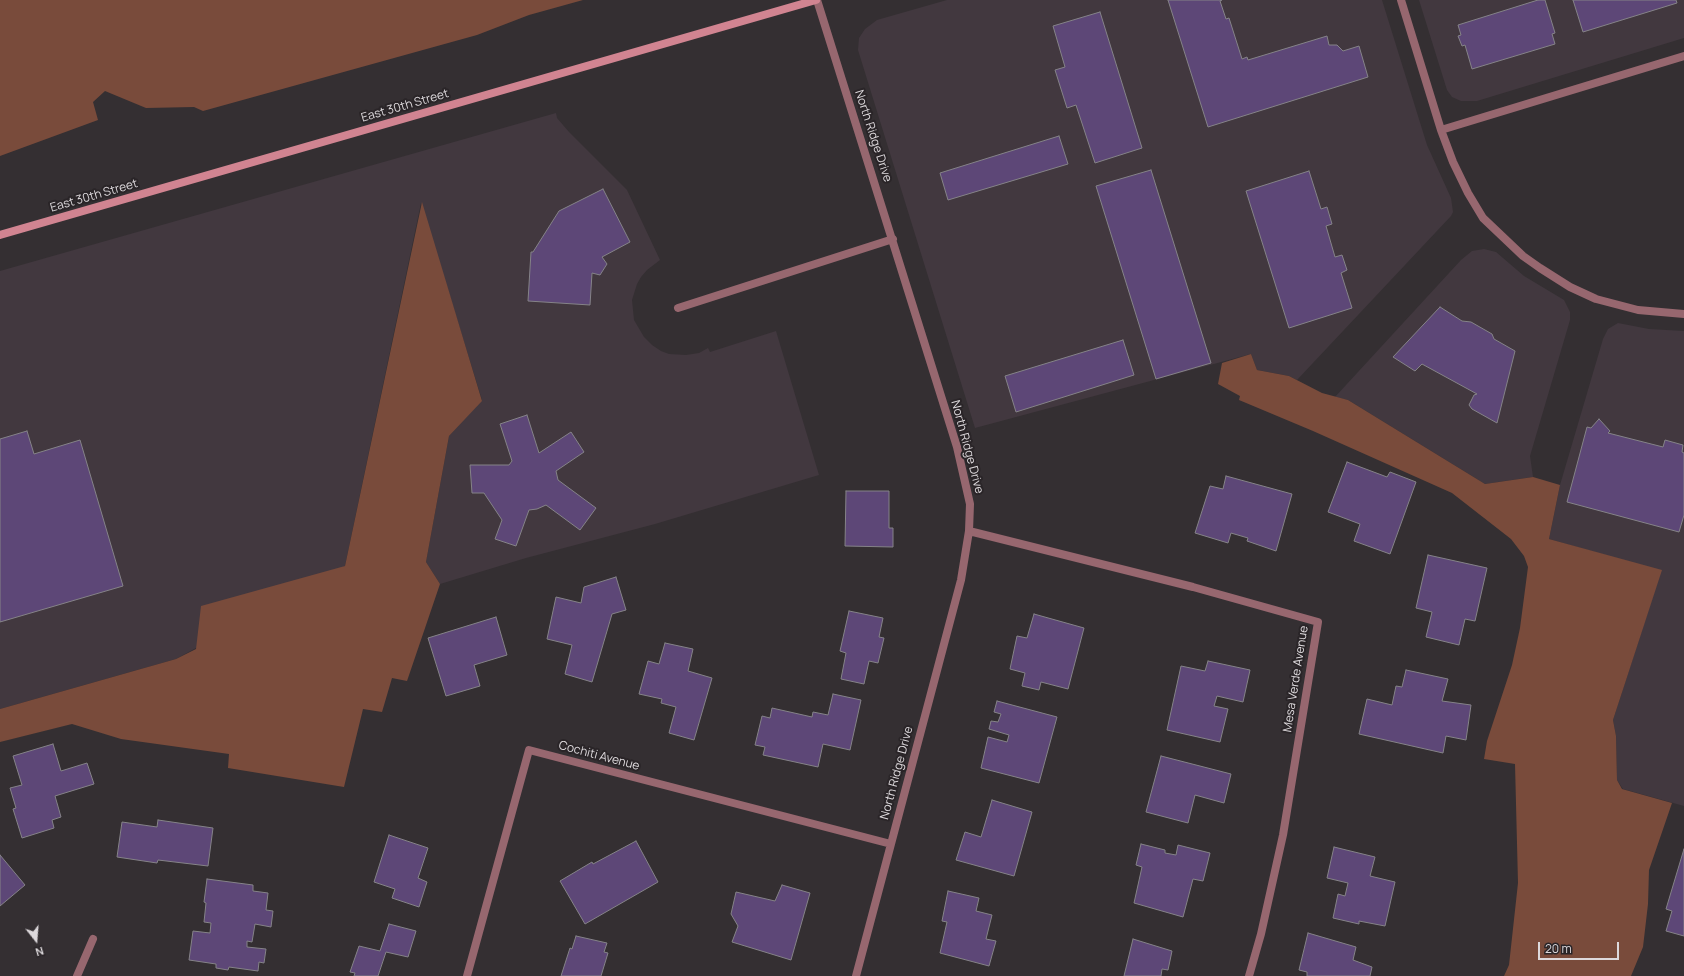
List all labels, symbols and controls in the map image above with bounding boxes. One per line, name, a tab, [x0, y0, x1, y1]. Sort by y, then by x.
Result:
street label: East 30th Street	[359, 87, 451, 125]
street label: North Ridge Drive	[851, 88, 895, 184]
street label: East 30th Street	[48, 177, 140, 215]
street label: North Ridge Drive	[948, 399, 986, 495]
street label: Mesa Verde Avenue	[1280, 625, 1312, 733]
street label: North Ridge Drive	[878, 725, 916, 821]
street label: Cochiti Avenue	[557, 738, 641, 774]
north arrow	[16, 920, 56, 960]
scale bar	[1540, 934, 1621, 960]
text: 20 m	[1545, 940, 1572, 957]
text: N	[34, 944, 46, 960]

